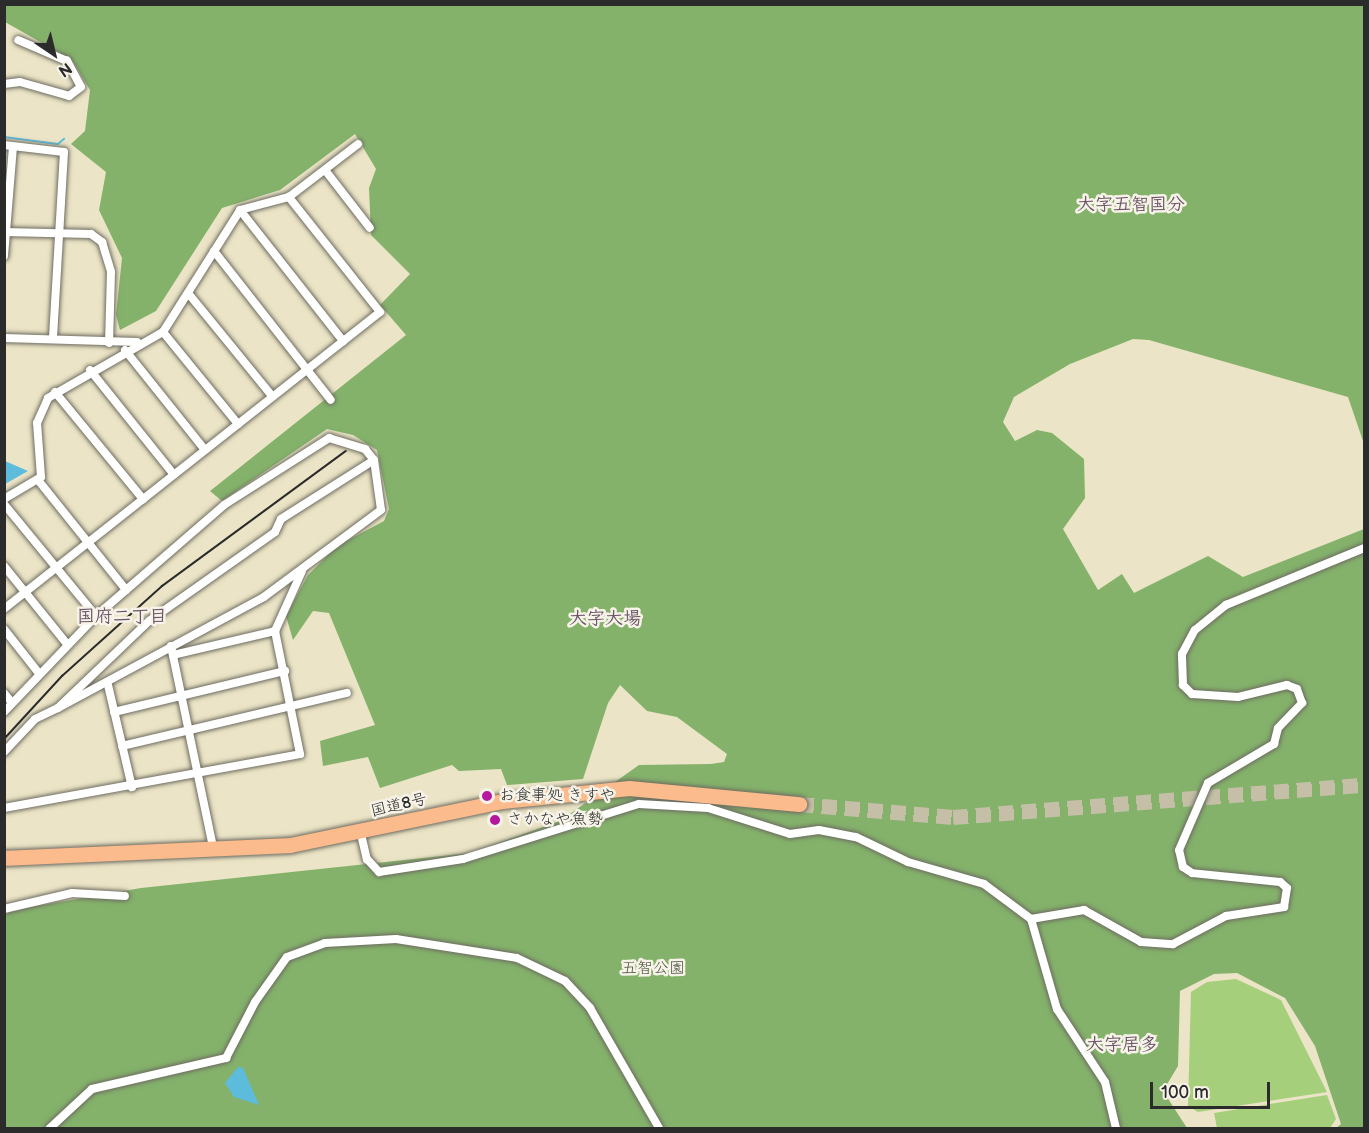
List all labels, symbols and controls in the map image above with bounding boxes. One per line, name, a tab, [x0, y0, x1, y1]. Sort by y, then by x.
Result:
north arrow	[24, 24, 84, 84]
text: N	[54, 58, 75, 80]
district label: 大字五智国分	[1077, 194, 1185, 216]
district label: 国府二丁目	[77, 606, 167, 628]
district label: 大字大場	[569, 608, 641, 630]
place label: お食事処 きすや	[499, 786, 615, 806]
marker: お食事処 きすや	[480, 789, 494, 803]
street label: 国道8号	[369, 790, 429, 822]
place label: さかなや魚勢	[507, 810, 603, 830]
marker: さかなや魚勢	[488, 813, 502, 827]
park label: 五智公園	[621, 959, 685, 979]
district label: 大字居多	[1086, 1034, 1158, 1056]
scale bar	[1153, 1070, 1273, 1108]
text: 100 m	[1161, 1082, 1209, 1103]

